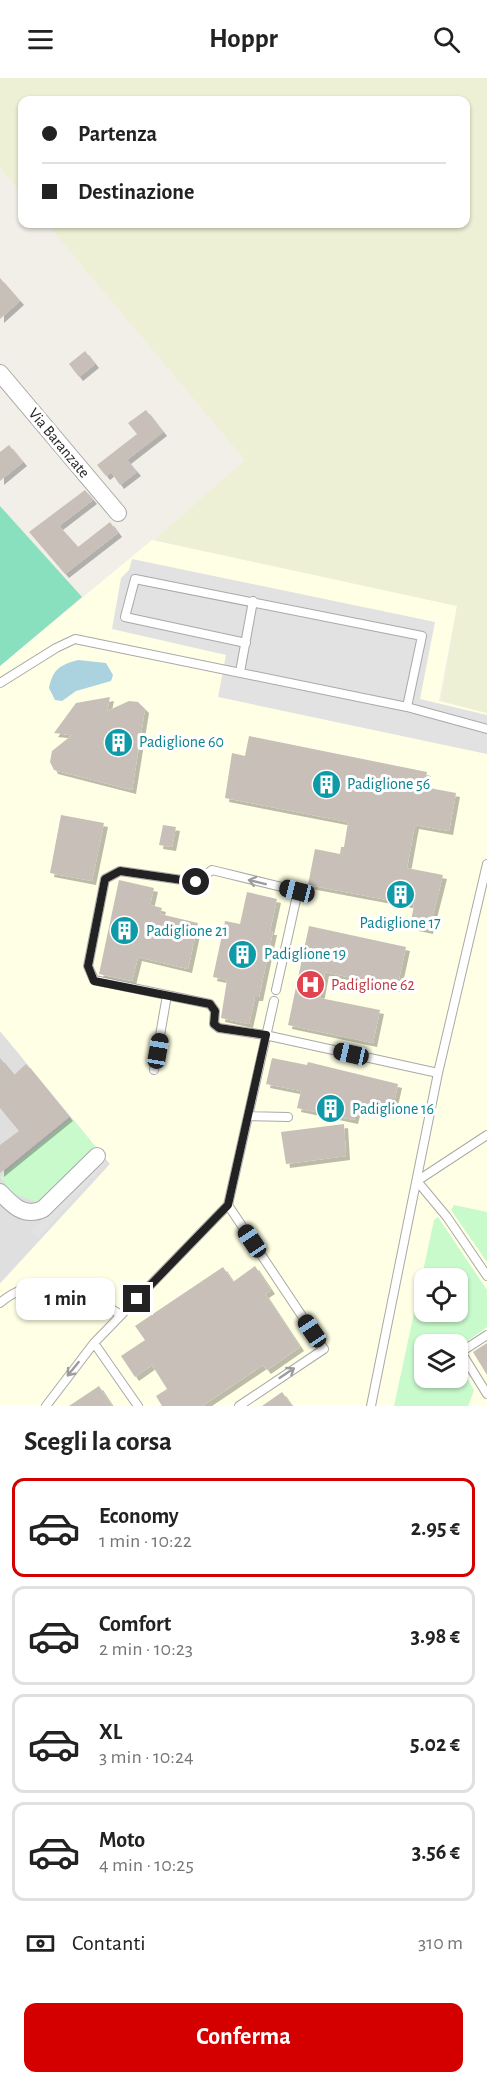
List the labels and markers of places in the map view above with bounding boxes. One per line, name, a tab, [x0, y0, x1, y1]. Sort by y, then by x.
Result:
building icon: Padiglione 60	[102, 726, 134, 758]
place label: Padiglione 60	[139, 734, 224, 750]
building icon: Padiglione 56	[310, 768, 342, 800]
place label: Padiglione 56	[347, 776, 430, 792]
building icon: Padiglione 17	[384, 879, 416, 911]
building icon: Padiglione 21	[109, 915, 141, 947]
place label: Padiglione 17	[359, 915, 441, 931]
place label: Padiglione 21	[146, 923, 228, 939]
building icon: Padiglione 19	[227, 938, 259, 970]
place label: Padiglione 19	[264, 946, 346, 962]
hospital icon: Padiglione 62	[294, 969, 326, 1001]
place label: Padiglione 62	[331, 977, 415, 993]
building icon: Padiglione 16	[315, 1093, 347, 1125]
place label: Padiglione 16	[352, 1101, 434, 1117]

